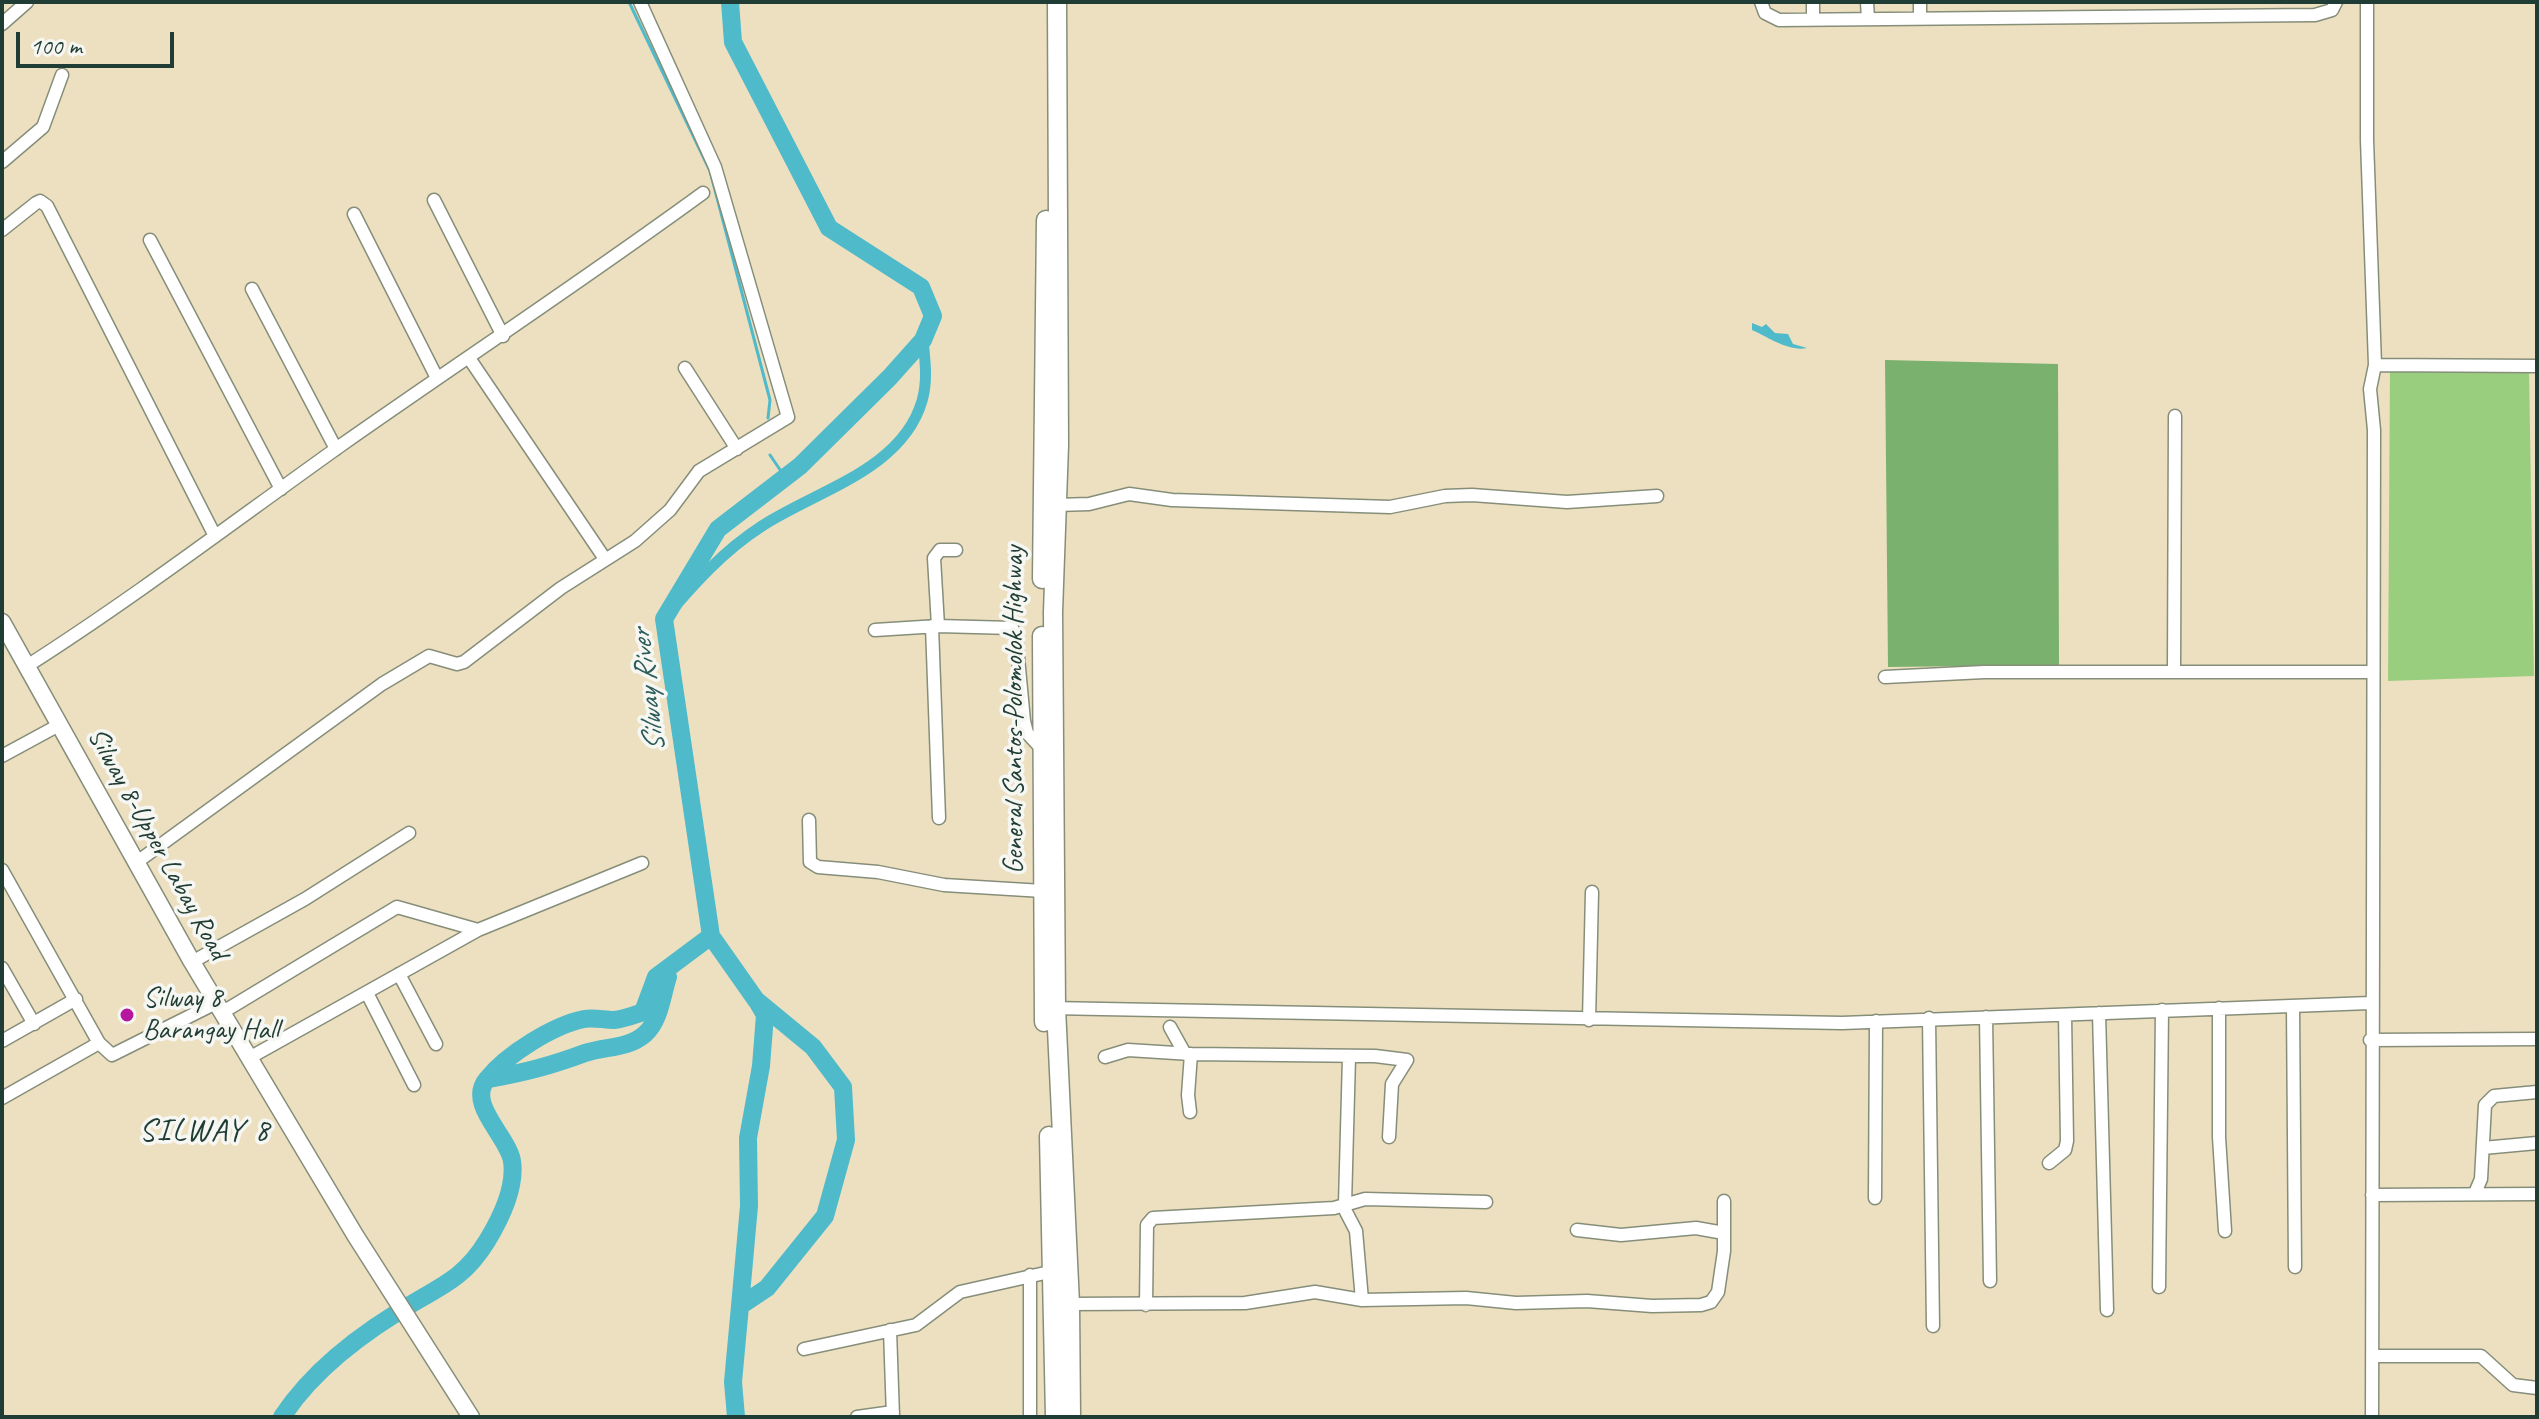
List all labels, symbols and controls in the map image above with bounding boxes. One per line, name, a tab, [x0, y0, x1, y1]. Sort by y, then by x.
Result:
scale bar	[20, 16, 178, 66]
text: 100 m	[30, 31, 82, 61]
street label: General Santos-Polomolok Highway	[998, 546, 1032, 874]
water label: Silway River	[624, 628, 674, 754]
street label: Silway 8-Upper Labay Road	[79, 722, 235, 966]
place label: Silway 8 Barangay Hall	[143, 982, 279, 1048]
marker: Silway 8 Barangay Hall	[118, 1006, 136, 1024]
district label: SILWAY 8	[140, 1113, 270, 1151]

